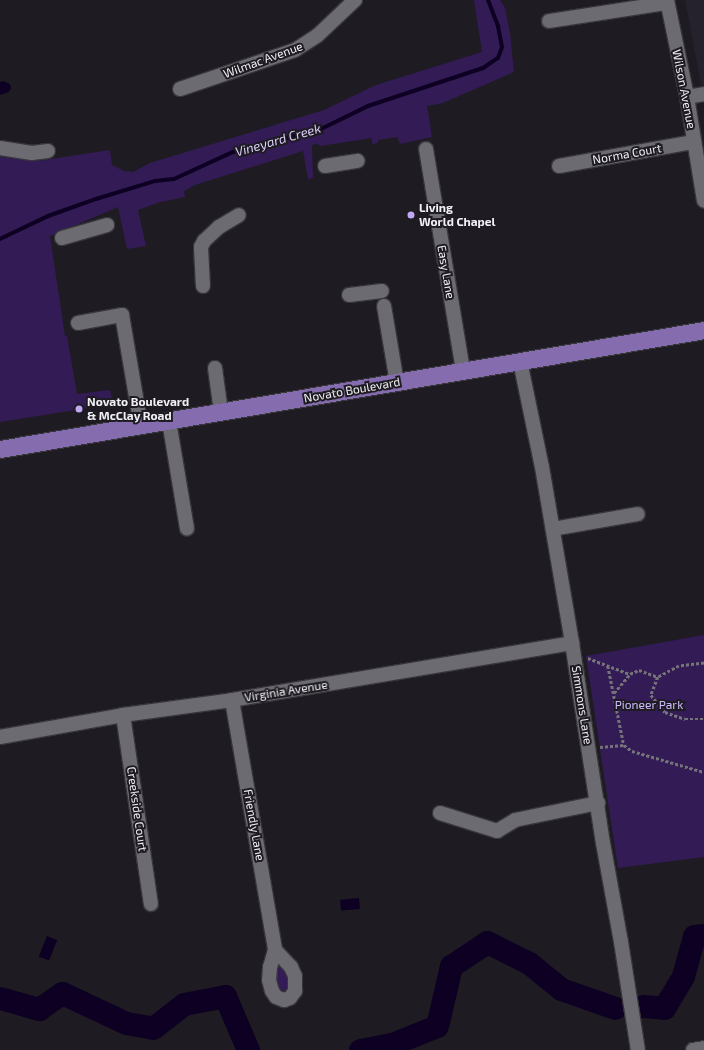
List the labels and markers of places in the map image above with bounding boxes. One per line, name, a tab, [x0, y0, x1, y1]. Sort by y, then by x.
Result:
place label: Living World Chapel	[419, 201, 495, 229]
marker: Living World Chapel	[406, 210, 416, 220]
place label: Novato Boulevard & McClay Road	[87, 395, 189, 423]
marker: Novato Boulevard & McClay Road	[74, 404, 84, 414]

